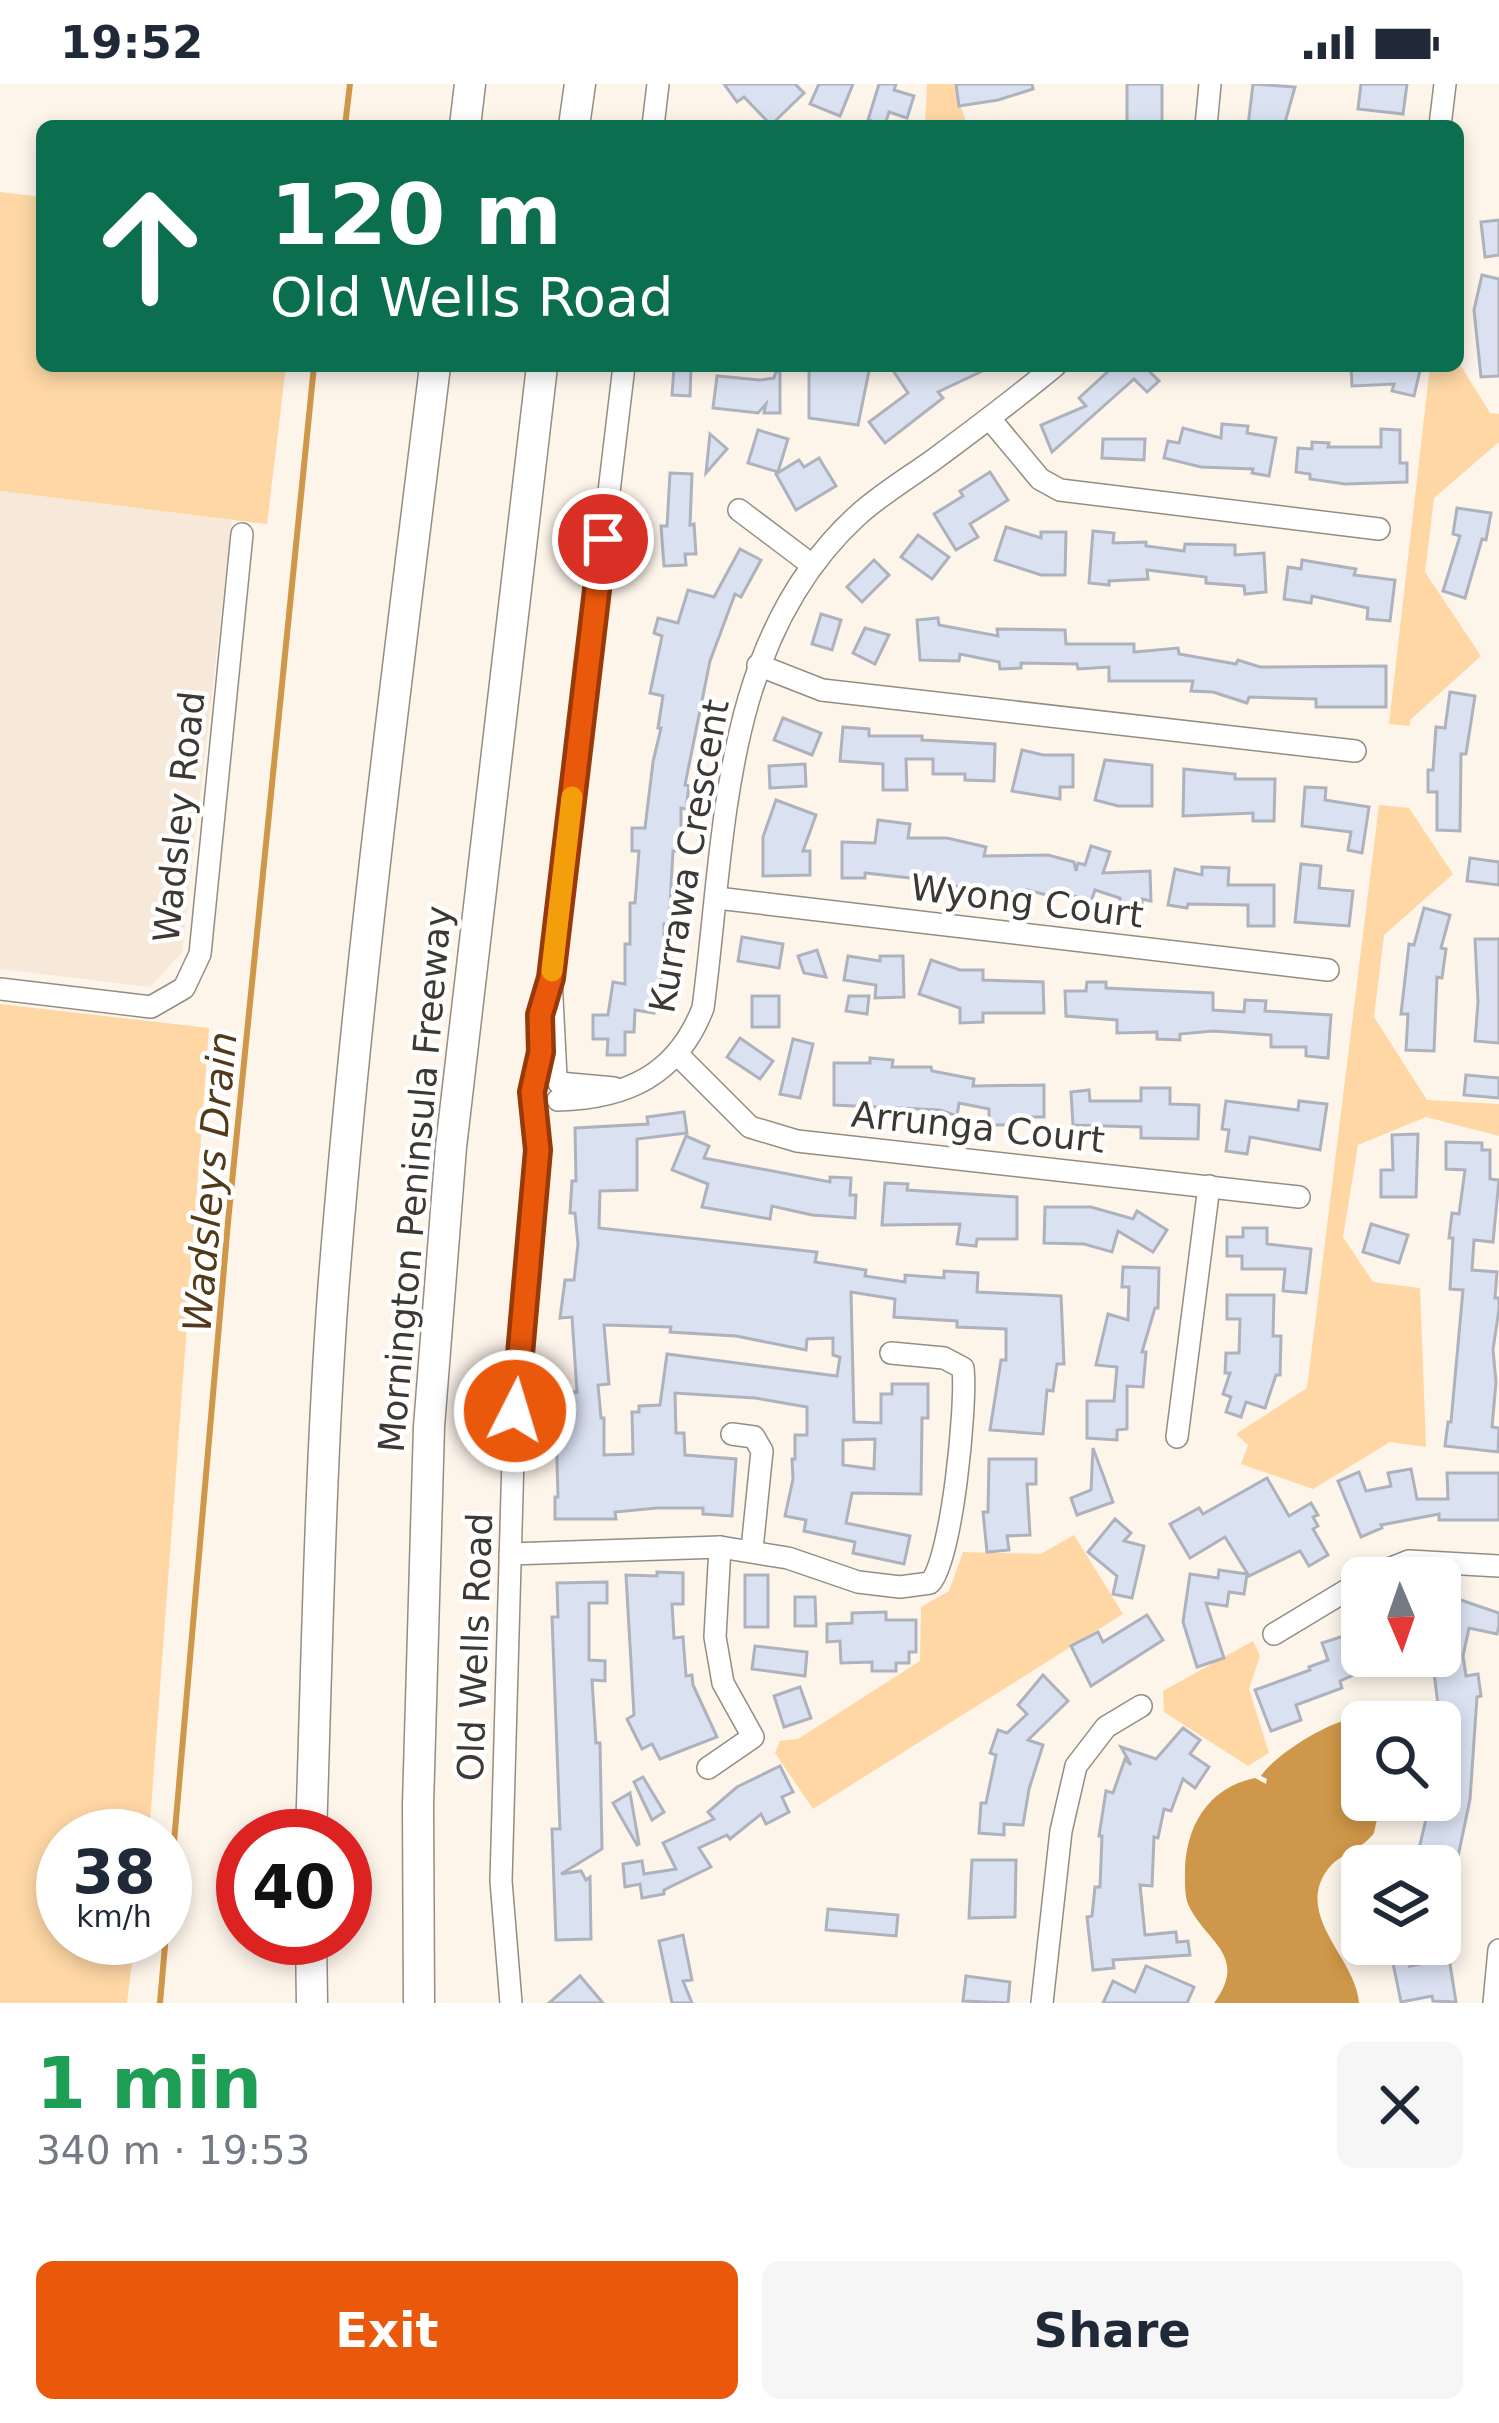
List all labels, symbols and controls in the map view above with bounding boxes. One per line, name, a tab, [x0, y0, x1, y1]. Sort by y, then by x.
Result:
text: 19:52	[60, 16, 203, 69]
text: 120 m	[270, 166, 562, 264]
icon: ahead	[72, 168, 228, 324]
text: Old Wells Road	[270, 266, 673, 329]
pin	[552, 488, 654, 590]
icon: arrive	[570, 506, 636, 572]
street label: Wadsley Road	[145, 689, 213, 945]
street label: Kurrawa Crescent	[641, 696, 737, 1016]
street label: Wyong Court	[908, 866, 1146, 936]
street label: Mornington Peninsula Freeway	[371, 904, 459, 1454]
water label: Wadsleys Drain	[174, 1030, 246, 1334]
street label: Arrunga Court	[849, 1093, 1107, 1161]
position arrow	[452, 1348, 578, 1474]
street label: Old Wells Road	[450, 1512, 500, 1782]
north arrow	[1341, 1557, 1461, 1677]
map controls	[1341, 1557, 1461, 1965]
button: search	[1341, 1701, 1461, 1821]
speed limit sign: 40	[216, 1809, 372, 1965]
text: 38	[72, 1837, 156, 1907]
button: layers	[1341, 1845, 1461, 1965]
text: km/h	[76, 1899, 152, 1934]
text: 1 min	[36, 2041, 262, 2125]
button: close	[1337, 2042, 1463, 2168]
text: 340 m · 19:53	[36, 2128, 310, 2173]
button: Exit	[36, 2261, 738, 2399]
button: Share	[762, 2261, 1463, 2399]

